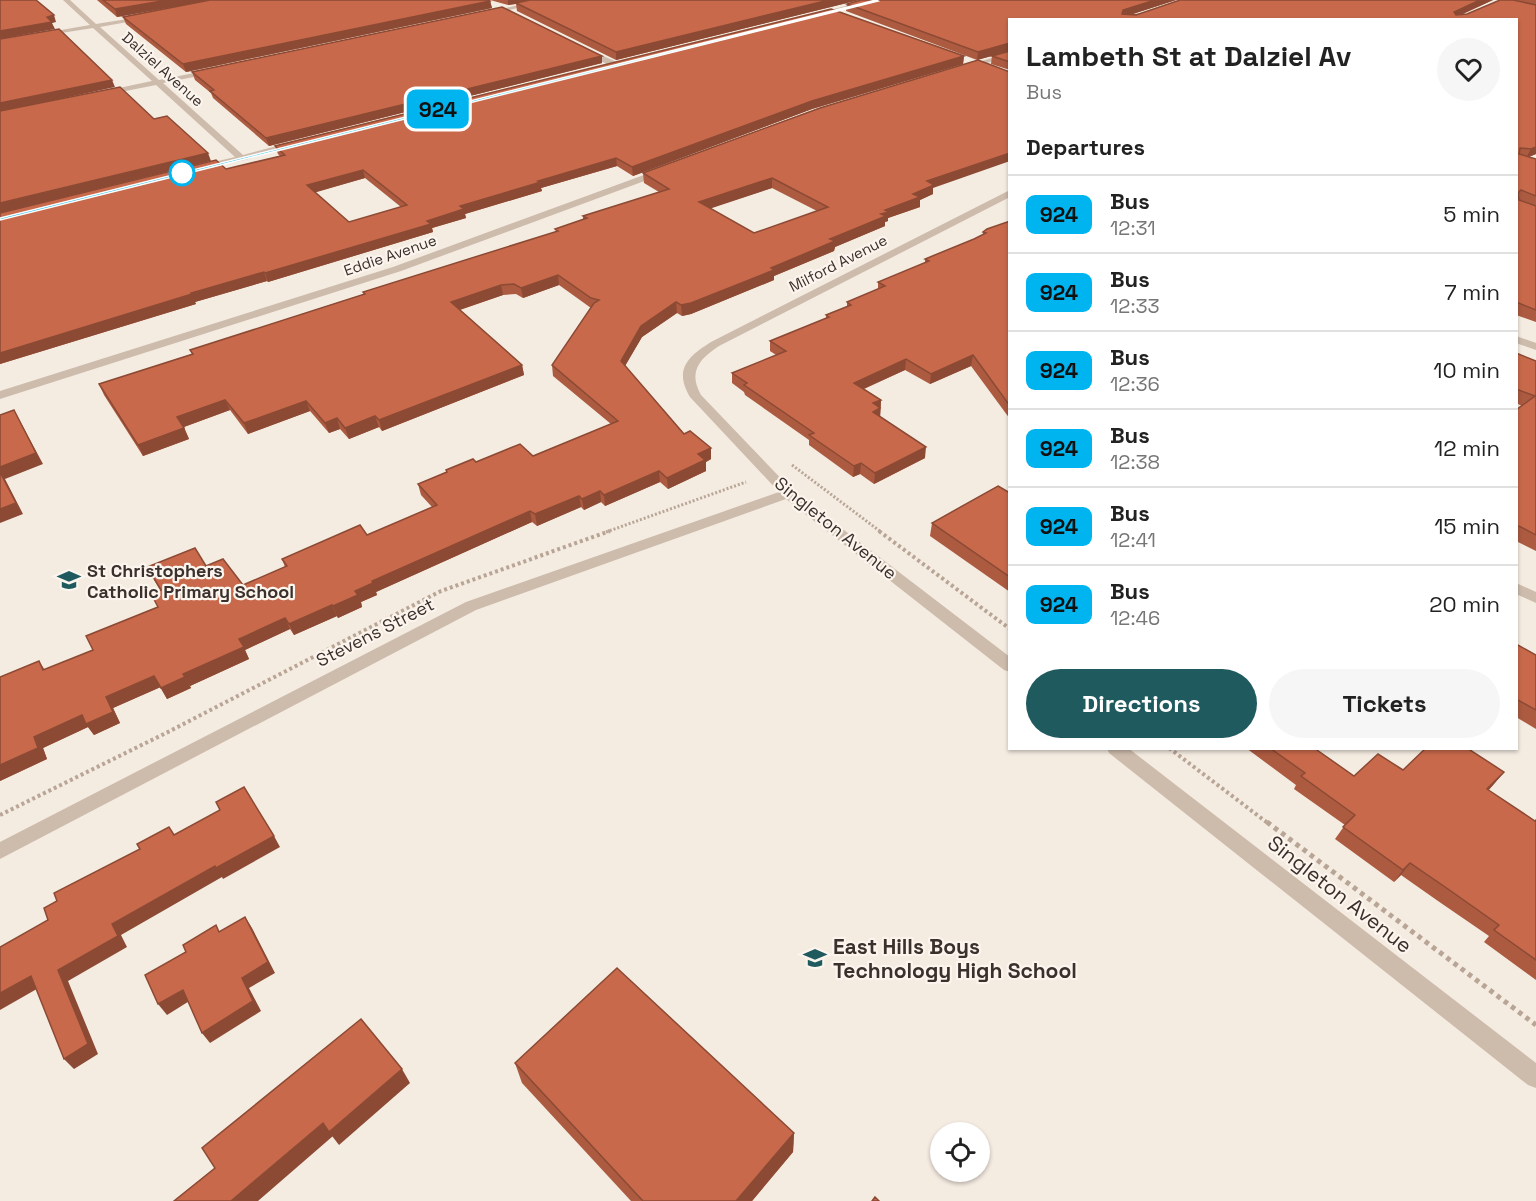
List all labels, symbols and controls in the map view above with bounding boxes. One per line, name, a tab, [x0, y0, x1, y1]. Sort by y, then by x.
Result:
street label: Dalziel Avenue	[118, 28, 208, 111]
text: Lambeth St at Dalziel Av	[1026, 38, 1351, 74]
button: heart	[1437, 38, 1500, 101]
text: Bus	[1026, 79, 1062, 105]
line badge: 924	[404, 90, 472, 128]
text: 924	[419, 96, 457, 123]
text: Departures	[1026, 133, 1145, 161]
unlabelled marker	[169, 160, 195, 186]
text: Bus	[1110, 187, 1150, 215]
text: 5 min	[1443, 200, 1500, 228]
text: 924	[1040, 201, 1078, 228]
text: 12:31	[1110, 215, 1156, 241]
street label: Eddie Avenue	[341, 230, 439, 280]
street label: Milford Avenue	[786, 230, 890, 296]
text: Bus	[1110, 265, 1150, 293]
text: 7 min	[1444, 278, 1500, 306]
text: 924	[1040, 279, 1078, 306]
text: 12:33	[1110, 293, 1160, 319]
text: Bus	[1110, 343, 1150, 371]
text: 10 min	[1433, 356, 1500, 384]
text: 924	[1040, 357, 1078, 384]
text: 12:36	[1110, 371, 1160, 397]
text: Bus	[1110, 421, 1150, 449]
text: 12 min	[1434, 434, 1500, 462]
text: 924	[1040, 435, 1078, 462]
text: 12:38	[1110, 449, 1160, 475]
street label: Singleton Avenue	[770, 472, 902, 584]
text: Bus	[1110, 499, 1150, 527]
text: 15 min	[1434, 512, 1500, 540]
text: 924	[1040, 513, 1078, 540]
text: 12:41	[1110, 527, 1156, 553]
place label: St Christophers Catholic Primary School	[87, 559, 294, 603]
school or university icon: St Christophers Catholic Primary School	[56, 567, 82, 593]
text: Bus	[1110, 577, 1150, 605]
text: 20 min	[1429, 590, 1500, 618]
text: 924	[1040, 591, 1078, 618]
street label: Stevens Street	[312, 592, 438, 672]
text: 12:46	[1110, 605, 1160, 631]
button: Directions	[1026, 669, 1257, 738]
button: Tickets	[1269, 669, 1500, 738]
street label: Singleton Avenue	[1262, 829, 1418, 959]
place label: East Hills Boys Technology High School	[833, 933, 1077, 984]
school or university icon: East Hills Boys Technology High School	[802, 945, 828, 971]
map controls	[930, 1122, 990, 1182]
button: locate	[930, 1122, 990, 1182]

